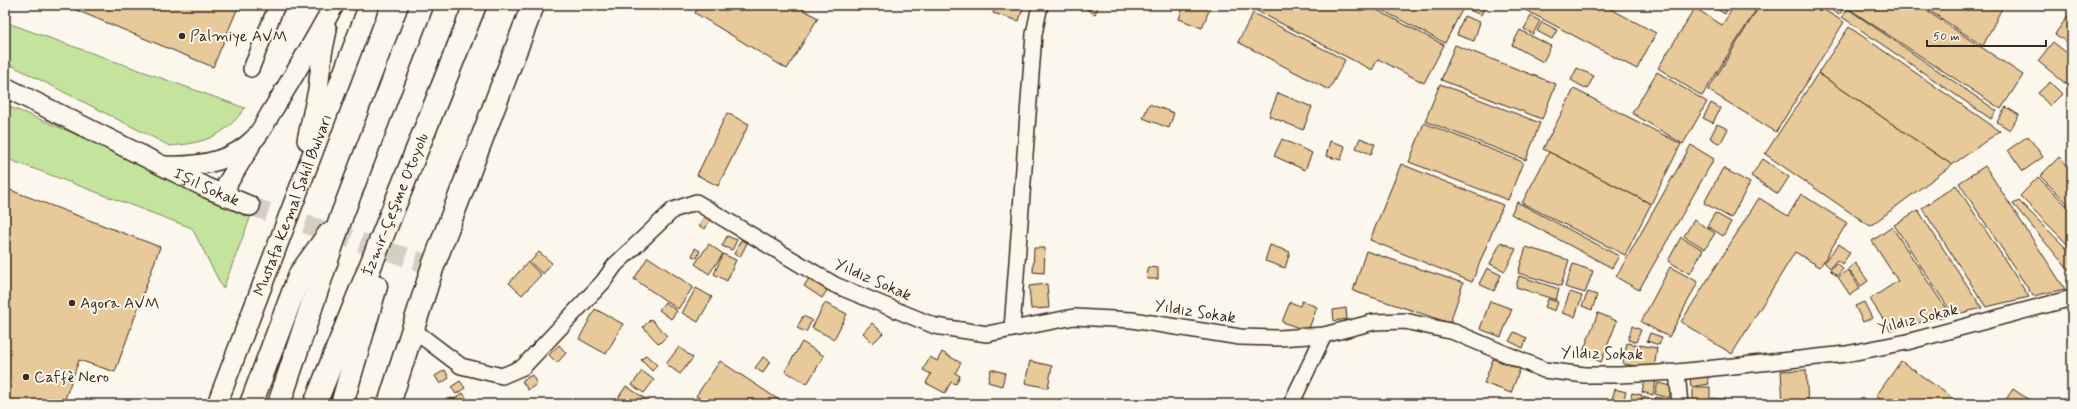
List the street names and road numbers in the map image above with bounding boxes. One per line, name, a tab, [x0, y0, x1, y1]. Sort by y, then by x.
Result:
street label: Mustafa Kemal Sahil Bulvarı	[249, 111, 337, 299]
street label: İzmir-Çeşme Otoyolu	[357, 130, 433, 279]
street label: Işıl Sokak	[170, 163, 243, 211]
street label: Yıldız Sokak	[831, 254, 915, 306]
street label: Yıldız Sokak	[1153, 295, 1237, 329]
street label: Yıldız Sokak	[1876, 299, 1960, 339]
street label: Yıldız Sokak	[1561, 343, 1643, 365]

